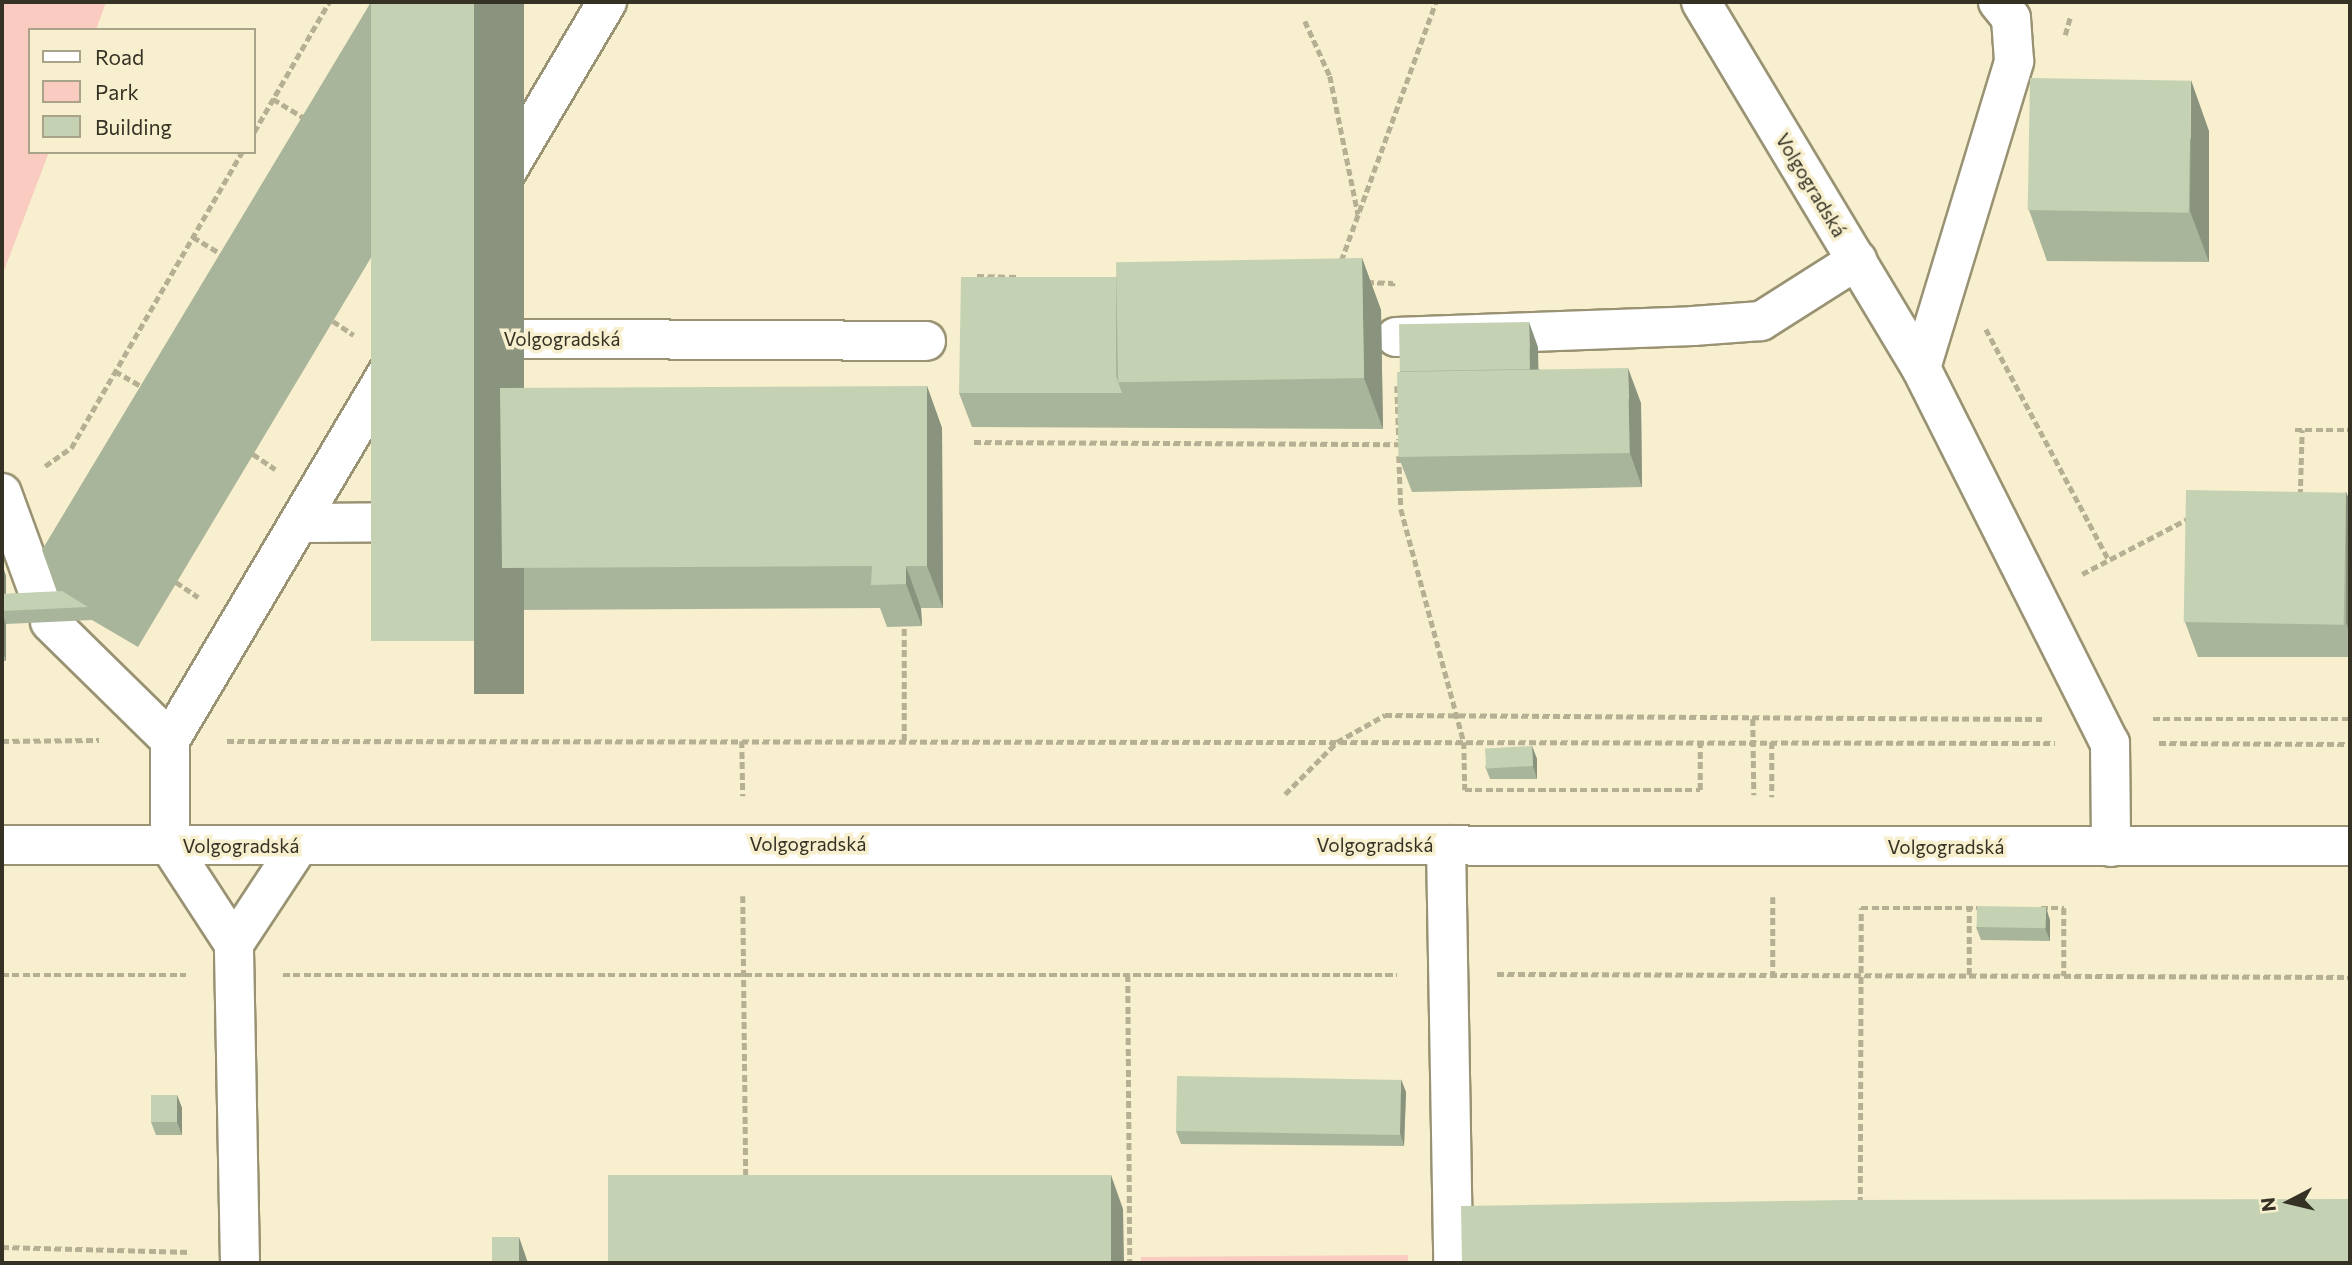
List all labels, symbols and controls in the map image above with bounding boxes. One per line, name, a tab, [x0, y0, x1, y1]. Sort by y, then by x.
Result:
legend	[28, 28, 256, 154]
text: Road	[95, 44, 144, 69]
text: Park	[95, 79, 139, 104]
text: Building	[95, 114, 172, 139]
street label: Volgogradská	[1771, 129, 1851, 241]
street label: Volgogradská	[504, 328, 620, 350]
street label: Volgogradská	[750, 833, 866, 855]
street label: Volgogradská	[1317, 834, 1433, 856]
street label: Volgogradská	[183, 835, 299, 857]
street label: Volgogradská	[1888, 836, 2004, 858]
north arrow	[2254, 1167, 2324, 1237]
text: N	[2255, 1196, 2280, 1213]

